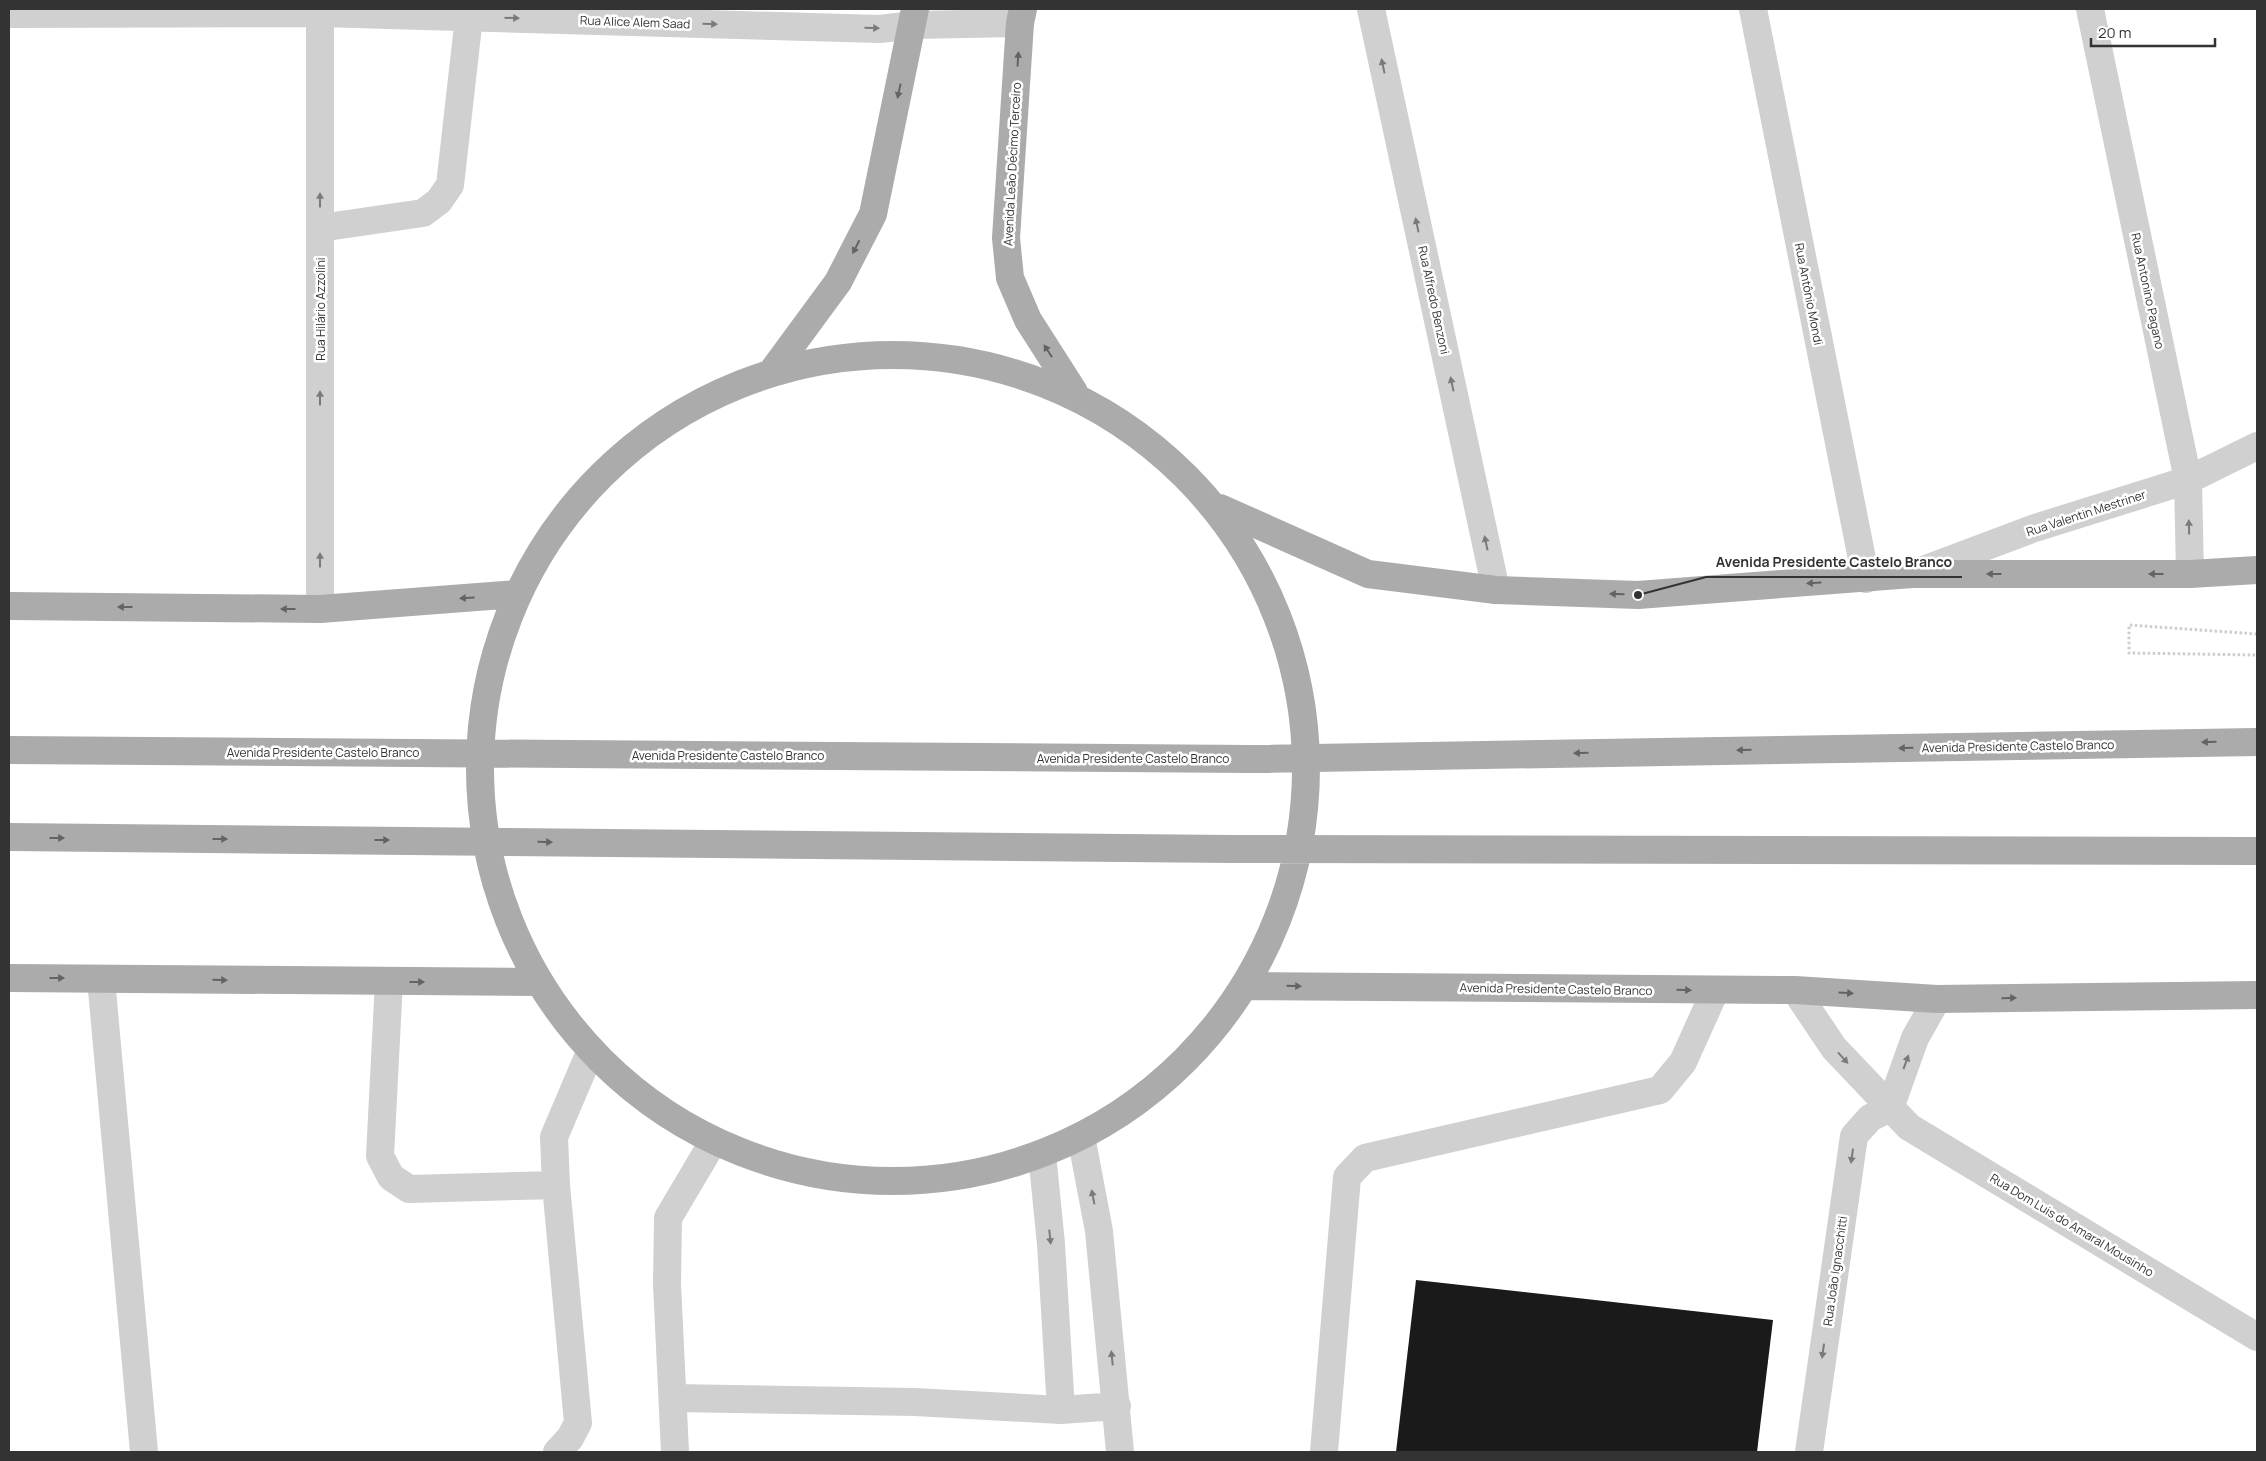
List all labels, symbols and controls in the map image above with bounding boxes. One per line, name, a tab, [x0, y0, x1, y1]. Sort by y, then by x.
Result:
street label: Rua Alice Alem Saad	[579, 12, 691, 32]
one-way arrow	[505, 15, 521, 23]
scale bar	[2091, 15, 2215, 47]
one-way arrow	[702, 20, 718, 28]
text: 20 m	[2098, 22, 2131, 43]
one-way arrow	[865, 25, 881, 33]
one-way arrow	[1014, 50, 1022, 66]
one-way arrow	[1379, 59, 1387, 74]
street label: Avenida Leão Décimo Terceiro	[999, 82, 1025, 246]
one-way arrow	[895, 83, 903, 98]
one-way arrow	[316, 192, 324, 208]
one-way arrow	[1413, 217, 1421, 233]
street label: Rua Antonino Pagano	[2127, 231, 2169, 351]
one-way arrow	[852, 239, 860, 254]
street label: Rua Antônio Mondi	[1791, 241, 1827, 347]
street label: Rua Alfredo Benzoni	[1414, 244, 1454, 356]
street label: Rua Hilário Azzolini	[312, 257, 329, 361]
one-way arrow	[1043, 344, 1053, 358]
one-way arrow	[1447, 375, 1455, 391]
one-way arrow	[316, 389, 324, 405]
street label: Rua Valentin Mestriner	[2024, 485, 2149, 540]
one-way arrow	[2185, 519, 2193, 535]
one-way arrow	[1482, 535, 1490, 550]
callout: Avenida Presidente Castelo Branco	[1706, 548, 1962, 577]
one-way arrow	[316, 552, 324, 568]
text: Avenida Presidente Castelo Branco	[1716, 552, 1953, 571]
one-way arrow	[1985, 570, 2001, 578]
one-way arrow	[2148, 570, 2164, 578]
one-way arrow	[1806, 579, 1822, 587]
one-way arrow	[1609, 590, 1625, 598]
one-way arrow	[459, 594, 475, 602]
one-way arrow	[117, 603, 133, 611]
one-way arrow	[279, 605, 295, 613]
street label: Avenida Presidente Castelo Branco	[1921, 736, 2115, 756]
one-way arrow	[2200, 739, 2216, 747]
street label: Avenida Presidente Castelo Branco	[227, 744, 419, 761]
one-way arrow	[1898, 744, 1914, 752]
one-way arrow	[1735, 746, 1751, 754]
street label: Avenida Presidente Castelo Branco	[632, 747, 824, 764]
one-way arrow	[1573, 749, 1589, 757]
street label: Avenida Presidente Castelo Branco	[1037, 750, 1229, 767]
one-way arrow	[50, 834, 66, 842]
one-way arrow	[212, 835, 228, 843]
one-way arrow	[375, 836, 391, 844]
one-way arrow	[537, 838, 553, 846]
one-way arrow	[50, 974, 66, 982]
one-way arrow	[212, 976, 228, 984]
one-way arrow	[410, 978, 426, 986]
street label: Avenida Presidente Castelo Branco	[1459, 979, 1653, 999]
one-way arrow	[1286, 982, 1302, 990]
one-way arrow	[1676, 987, 1692, 995]
one-way arrow	[1839, 990, 1855, 998]
one-way arrow	[2001, 994, 2017, 1002]
one-way arrow	[1837, 1052, 1849, 1064]
one-way arrow	[1902, 1054, 1910, 1069]
one-way arrow	[1847, 1148, 1855, 1164]
street label: Rua Dom Luis do Amaral Mousinho	[1987, 1169, 2157, 1281]
one-way arrow	[1088, 1188, 1096, 1204]
street label: Rua João Ignacchitti	[1819, 1215, 1851, 1327]
one-way arrow	[1046, 1229, 1054, 1245]
one-way arrow	[1819, 1344, 1827, 1360]
one-way arrow	[1108, 1349, 1116, 1365]

